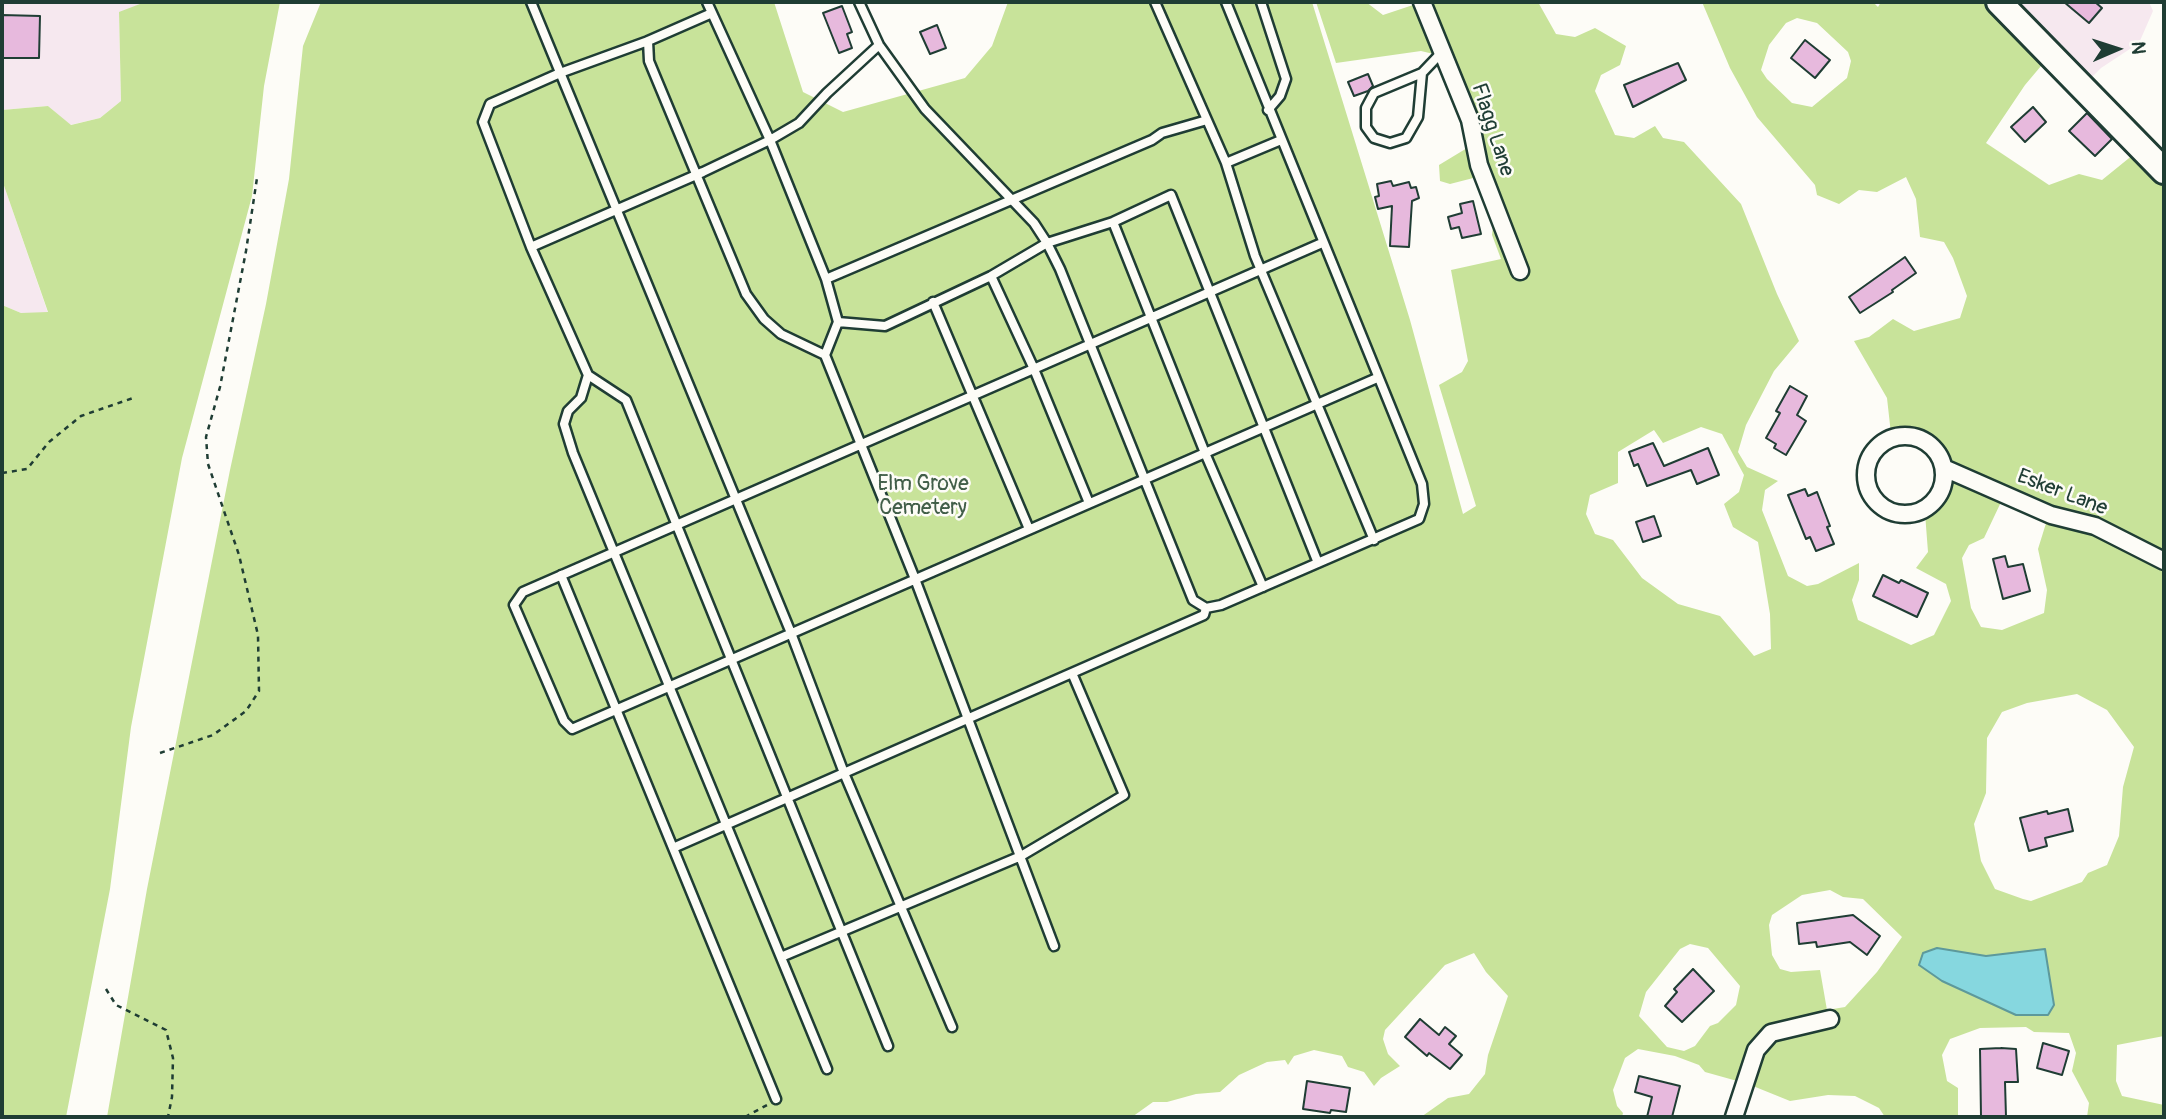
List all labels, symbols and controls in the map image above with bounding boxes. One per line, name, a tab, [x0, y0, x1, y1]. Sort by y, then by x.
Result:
north arrow	[2082, 14, 2152, 84]
text: N	[2126, 41, 2150, 55]
street label: Flagg Lane	[1465, 80, 1519, 180]
street label: Esker Lane	[2013, 464, 2111, 522]
park label: Elm Grove Cemetery	[877, 472, 969, 522]

